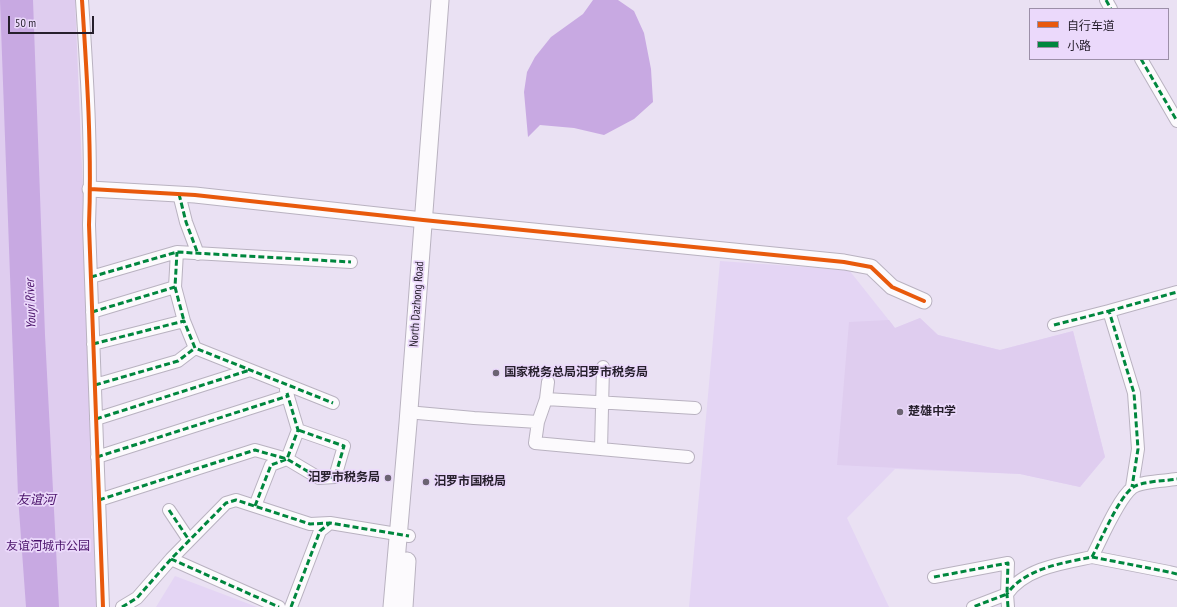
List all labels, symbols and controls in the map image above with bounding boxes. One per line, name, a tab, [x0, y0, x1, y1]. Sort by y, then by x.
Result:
scale bar	[10, 8, 96, 34]
legend	[1029, 8, 1169, 60]
text: 50 m	[15, 15, 36, 30]
text: 自行车道	[1067, 18, 1115, 33]
text: 小路	[1067, 38, 1091, 53]
street label: North Dazhong Road	[407, 261, 427, 347]
water label: Youyi River	[22, 279, 40, 329]
place label: 国家税务总局汨罗市税务局	[504, 366, 648, 380]
marker: 国家税务总局汨罗市税务局	[491, 368, 501, 378]
place label: 楚雄中学	[908, 405, 956, 419]
marker: 楚雄中学	[895, 407, 905, 417]
place label: 汨罗市税务局	[308, 471, 380, 485]
marker: 汨罗市税务局	[383, 473, 393, 483]
place label: 汨罗市国税局	[434, 475, 506, 489]
marker: 汨罗市国税局	[421, 477, 431, 487]
water label: 友谊河	[17, 492, 55, 508]
park label: 友谊河城市公园	[6, 540, 90, 554]

